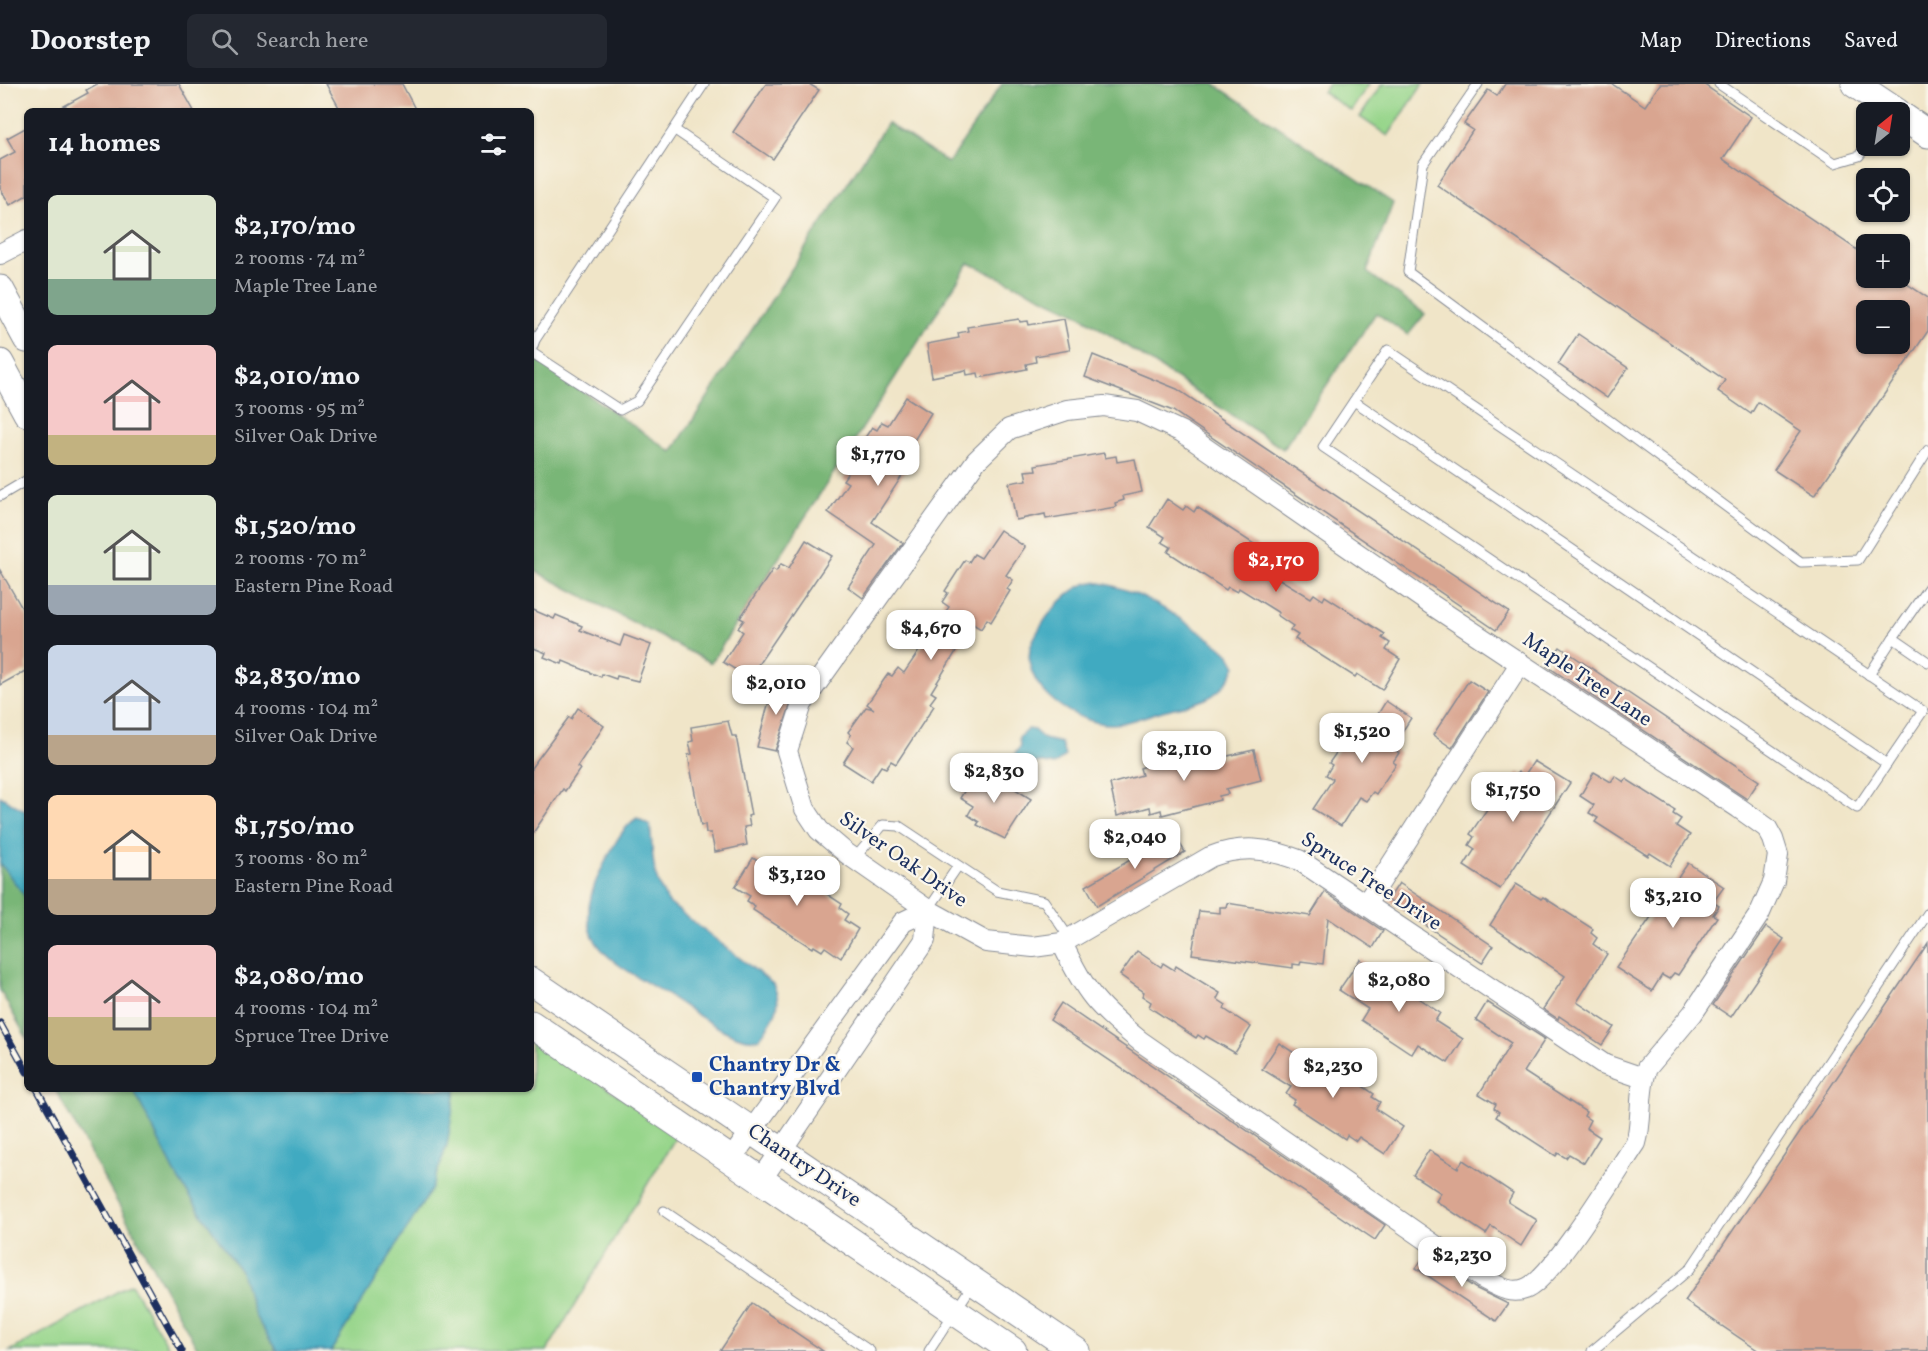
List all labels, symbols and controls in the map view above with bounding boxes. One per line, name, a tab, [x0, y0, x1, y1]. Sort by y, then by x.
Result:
search box	[187, 14, 607, 68]
text: Doorstep	[30, 22, 151, 61]
icon: search	[208, 25, 241, 58]
text: Search here	[256, 26, 369, 57]
text: Map	[1640, 27, 1682, 56]
text: Directions	[1715, 27, 1811, 56]
text: Saved	[1844, 27, 1898, 56]
north arrow	[1856, 102, 1910, 156]
map controls	[1856, 102, 1910, 354]
text: 14 homes	[48, 126, 161, 162]
icon: filters	[477, 128, 510, 161]
button: locate	[1856, 168, 1910, 222]
text: $2,170/mo	[234, 209, 356, 245]
icon: home	[96, 219, 168, 291]
button: +	[1856, 234, 1910, 288]
text: 2 rooms · 74 m²	[234, 245, 365, 273]
text: Maple Tree Lane	[234, 273, 378, 301]
button: −	[1856, 300, 1910, 354]
text: $2,010/mo	[234, 359, 360, 395]
icon: home	[96, 369, 168, 441]
text: 3 rooms · 95 m²	[234, 395, 365, 423]
text: Silver Oak Drive	[234, 423, 378, 451]
pin: $1,770	[829, 436, 927, 487]
text: $1,770	[850, 441, 906, 469]
text: $1,520/mo	[234, 509, 356, 545]
icon: home	[96, 519, 168, 591]
pin: $2,170	[1227, 542, 1325, 593]
text: 2 rooms · 70 m²	[234, 545, 367, 573]
text: $2,170	[1248, 547, 1304, 575]
text: Eastern Pine Road	[234, 573, 393, 601]
pin: $4,670	[882, 610, 980, 661]
text: $4,670	[900, 615, 962, 643]
street label: Maple Tree Lane	[1516, 626, 1658, 734]
text: $2,830/mo	[234, 659, 361, 695]
pin: $2,010	[727, 665, 825, 716]
icon: home	[96, 669, 168, 741]
text: $2,010	[746, 670, 806, 698]
text: 4 rooms · 104 m²	[234, 695, 378, 723]
pin: $1,520	[1313, 713, 1411, 764]
text: $1,520	[1333, 718, 1391, 746]
text: Silver Oak Drive	[234, 723, 378, 751]
pin: $2,110	[1135, 731, 1233, 782]
text: $2,110	[1156, 736, 1212, 764]
pin: $2,830	[945, 753, 1043, 804]
text: $2,830	[964, 758, 1024, 786]
pin: $1,750	[1464, 772, 1562, 823]
text: $1,750	[1485, 777, 1541, 805]
street label: Silver Oak Drive	[833, 805, 973, 915]
text: $1,750/mo	[234, 809, 354, 845]
icon: home	[96, 819, 168, 891]
pin: $2,040	[1086, 819, 1184, 870]
text: $2,040	[1103, 824, 1167, 852]
street label: Spruce Tree Drive	[1295, 826, 1447, 939]
text: 3 rooms · 80 m²	[234, 845, 367, 873]
pin: $3,120	[748, 856, 846, 907]
text: $3,120	[768, 861, 826, 889]
text: Eastern Pine Road	[234, 873, 393, 901]
pin: $3,210	[1624, 878, 1722, 929]
text: $3,210	[1644, 883, 1702, 911]
text: $2,080/mo	[234, 959, 364, 995]
pin: $2,080	[1350, 962, 1448, 1013]
text: $2,080	[1368, 967, 1430, 995]
icon: home	[96, 969, 168, 1041]
text: 4 rooms · 104 m²	[234, 995, 378, 1023]
text: Spruce Tree Drive	[234, 1023, 389, 1051]
pin: $2,230	[1284, 1048, 1382, 1099]
place label: Chantry Dr & Chantry Blvd	[709, 1051, 841, 1104]
text: $2,230	[1303, 1053, 1363, 1081]
marker: Chantry Dr & Chantry Blvd	[690, 1070, 704, 1084]
street label: Chantry Drive	[741, 1117, 867, 1215]
pin: $2,230	[1413, 1237, 1511, 1288]
text: $2,230	[1432, 1242, 1492, 1270]

